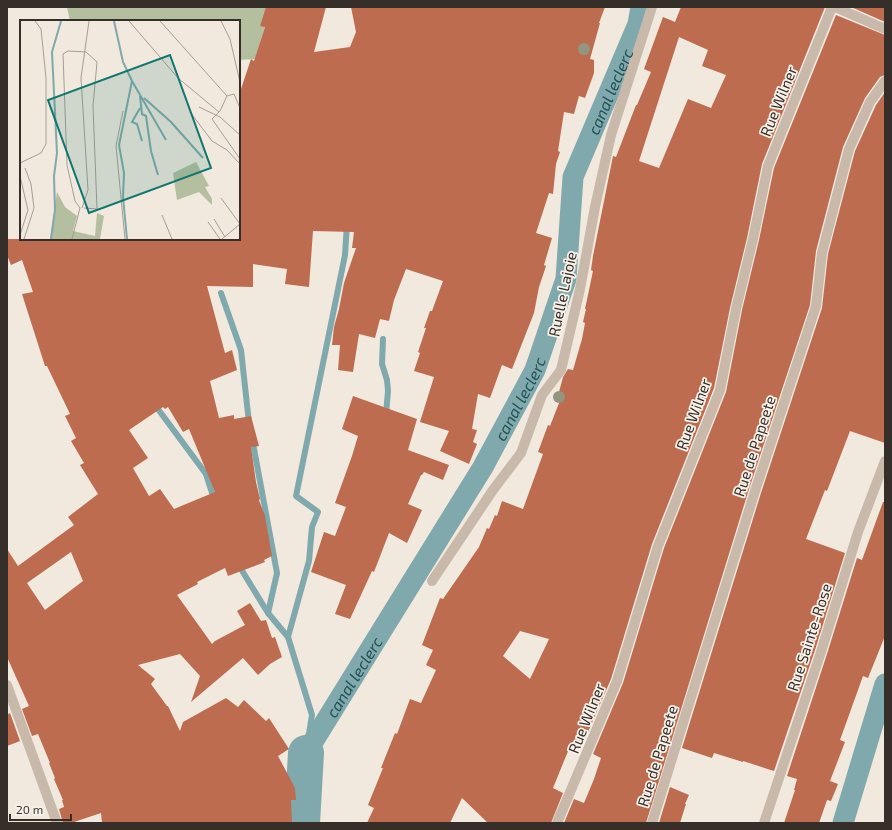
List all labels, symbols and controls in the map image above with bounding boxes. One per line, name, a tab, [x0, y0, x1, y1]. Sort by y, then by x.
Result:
inset map	[20, 20, 240, 240]
water label: canal leclerc	[583, 45, 636, 137]
street label: Rue Wilner	[756, 63, 800, 139]
street label: Ruelle Lajoie	[544, 250, 581, 338]
water label: canal leclerc	[490, 354, 548, 443]
street label: Rue Wilner	[672, 376, 714, 452]
street label: Rue de Papeete	[729, 393, 779, 499]
street label: Rue Sainte-Rose	[783, 581, 835, 693]
water label: canal leclerc	[321, 632, 386, 720]
street label: Rue Wilner	[564, 680, 608, 756]
street label: Rue de Papeete	[633, 703, 681, 809]
scale bar	[10, 796, 71, 822]
text: 20 m	[16, 802, 43, 816]

